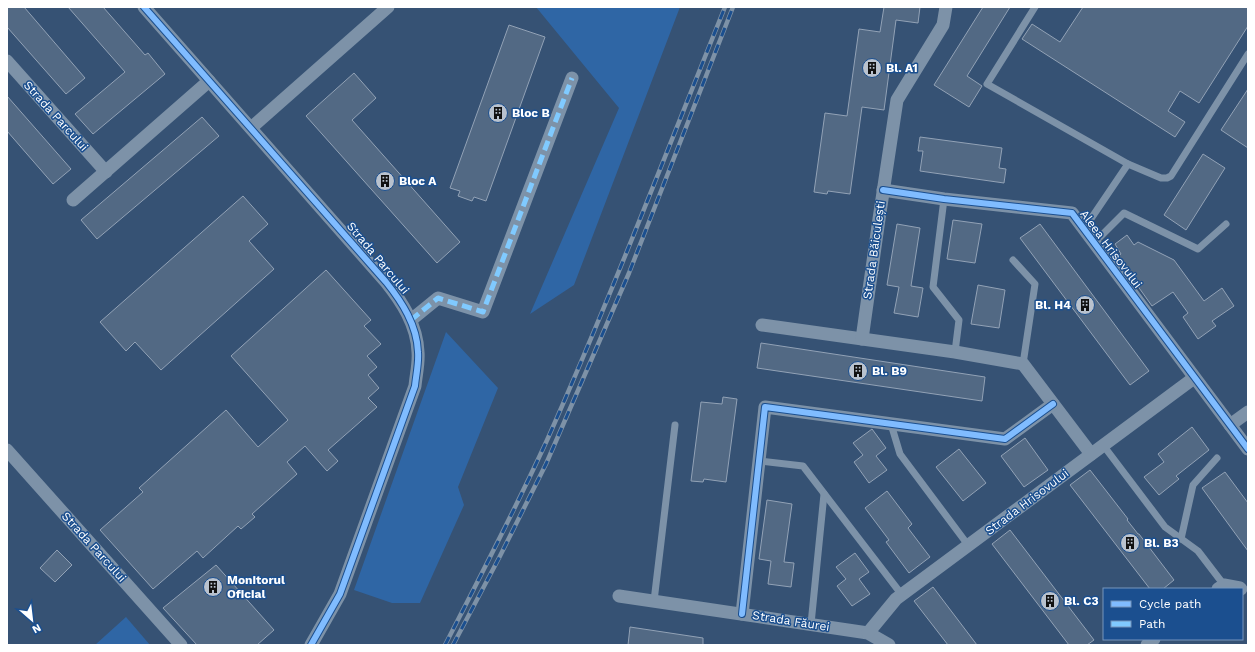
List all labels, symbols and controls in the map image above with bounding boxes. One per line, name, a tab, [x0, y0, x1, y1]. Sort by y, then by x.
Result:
building icon: Bl. A1	[861, 57, 883, 79]
place label: Bl. A1	[886, 61, 918, 75]
street label: Strada Parcului	[21, 78, 91, 154]
building icon: Bloc B	[487, 102, 509, 124]
place label: Bloc B	[512, 106, 550, 120]
building icon: Bloc A	[374, 170, 396, 192]
place label: Bloc A	[399, 174, 437, 188]
street label: Strada Băiculești	[860, 200, 888, 300]
street label: Aleea Hrisovului	[1077, 207, 1145, 291]
street label: Strada Parcului	[344, 219, 412, 297]
building icon: Bl. H4	[1074, 294, 1096, 316]
place label: Bl. H4	[1035, 298, 1071, 312]
building icon: Bl. B9	[847, 360, 869, 382]
place label: Bl. B9	[872, 364, 907, 378]
street label: Strada Hrisovului	[983, 466, 1071, 538]
street label: Strada Parcului	[59, 509, 129, 585]
building icon: Bl. B3	[1119, 532, 1141, 554]
place label: Bl. B3	[1144, 536, 1179, 550]
place label: Monitorul Oficial	[227, 573, 285, 601]
building icon: Monitorul Oficial	[202, 576, 224, 598]
legend	[1103, 588, 1243, 640]
building icon: Bl. C3	[1039, 590, 1061, 612]
place label: Bl. C3	[1064, 594, 1099, 608]
text: Cycle path	[1139, 597, 1201, 611]
north arrow	[12, 600, 52, 640]
street label: Strada Făurei	[751, 608, 831, 634]
text: Path	[1139, 617, 1165, 631]
text: N	[30, 621, 43, 636]

